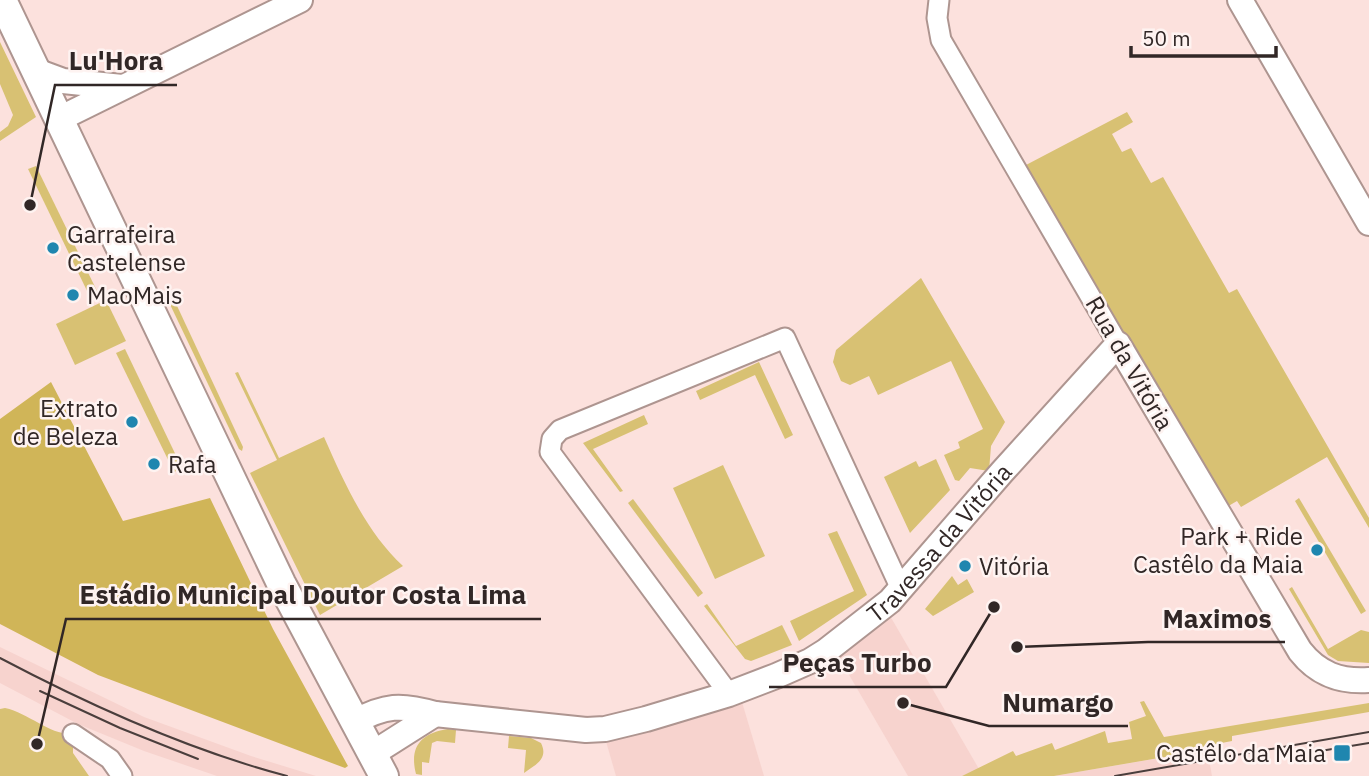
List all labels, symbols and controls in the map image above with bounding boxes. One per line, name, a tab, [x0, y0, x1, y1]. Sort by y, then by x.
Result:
scale bar	[1131, 14, 1276, 58]
text: 50 m	[1142, 24, 1191, 52]
callout: Lu'Hora	[55, 38, 177, 85]
text: Lu'Hora	[69, 43, 163, 77]
place label: Garrafeira Castelense	[67, 218, 186, 278]
marker: Garrafeira Castelense	[45, 240, 61, 256]
place label: MaoMais	[87, 279, 183, 311]
marker: MaoMais	[65, 287, 81, 303]
street label: Rua da Vitória	[1079, 290, 1181, 436]
place label: Extrato de Beleza	[13, 392, 118, 452]
marker: Extrato de Beleza	[124, 414, 140, 430]
place label: Rafa	[168, 448, 217, 480]
marker: Rafa	[146, 456, 162, 472]
street label: Travessa da Vitória	[857, 458, 1017, 626]
place label: Park + Ride Castêlo da Maia	[1133, 520, 1303, 580]
marker: Park + Ride Castêlo da Maia	[1309, 542, 1325, 558]
place label: Vitória	[979, 552, 1049, 580]
marker: Vitória	[957, 558, 973, 574]
callout: Estádio Municipal Doutor Costa Lima	[66, 572, 541, 619]
text: Estádio Municipal Doutor Costa Lima	[80, 577, 527, 611]
callout: Maximos	[1148, 595, 1285, 642]
text: Maximos	[1162, 601, 1272, 635]
callout: Peças Turbo	[769, 640, 946, 687]
text: Peças Turbo	[782, 645, 932, 679]
callout: Numargo	[989, 679, 1128, 726]
text: Numargo	[1002, 685, 1114, 719]
place label: Castêlo da Maia	[1156, 737, 1326, 769]
marker: Castêlo da Maia	[1332, 743, 1352, 763]

